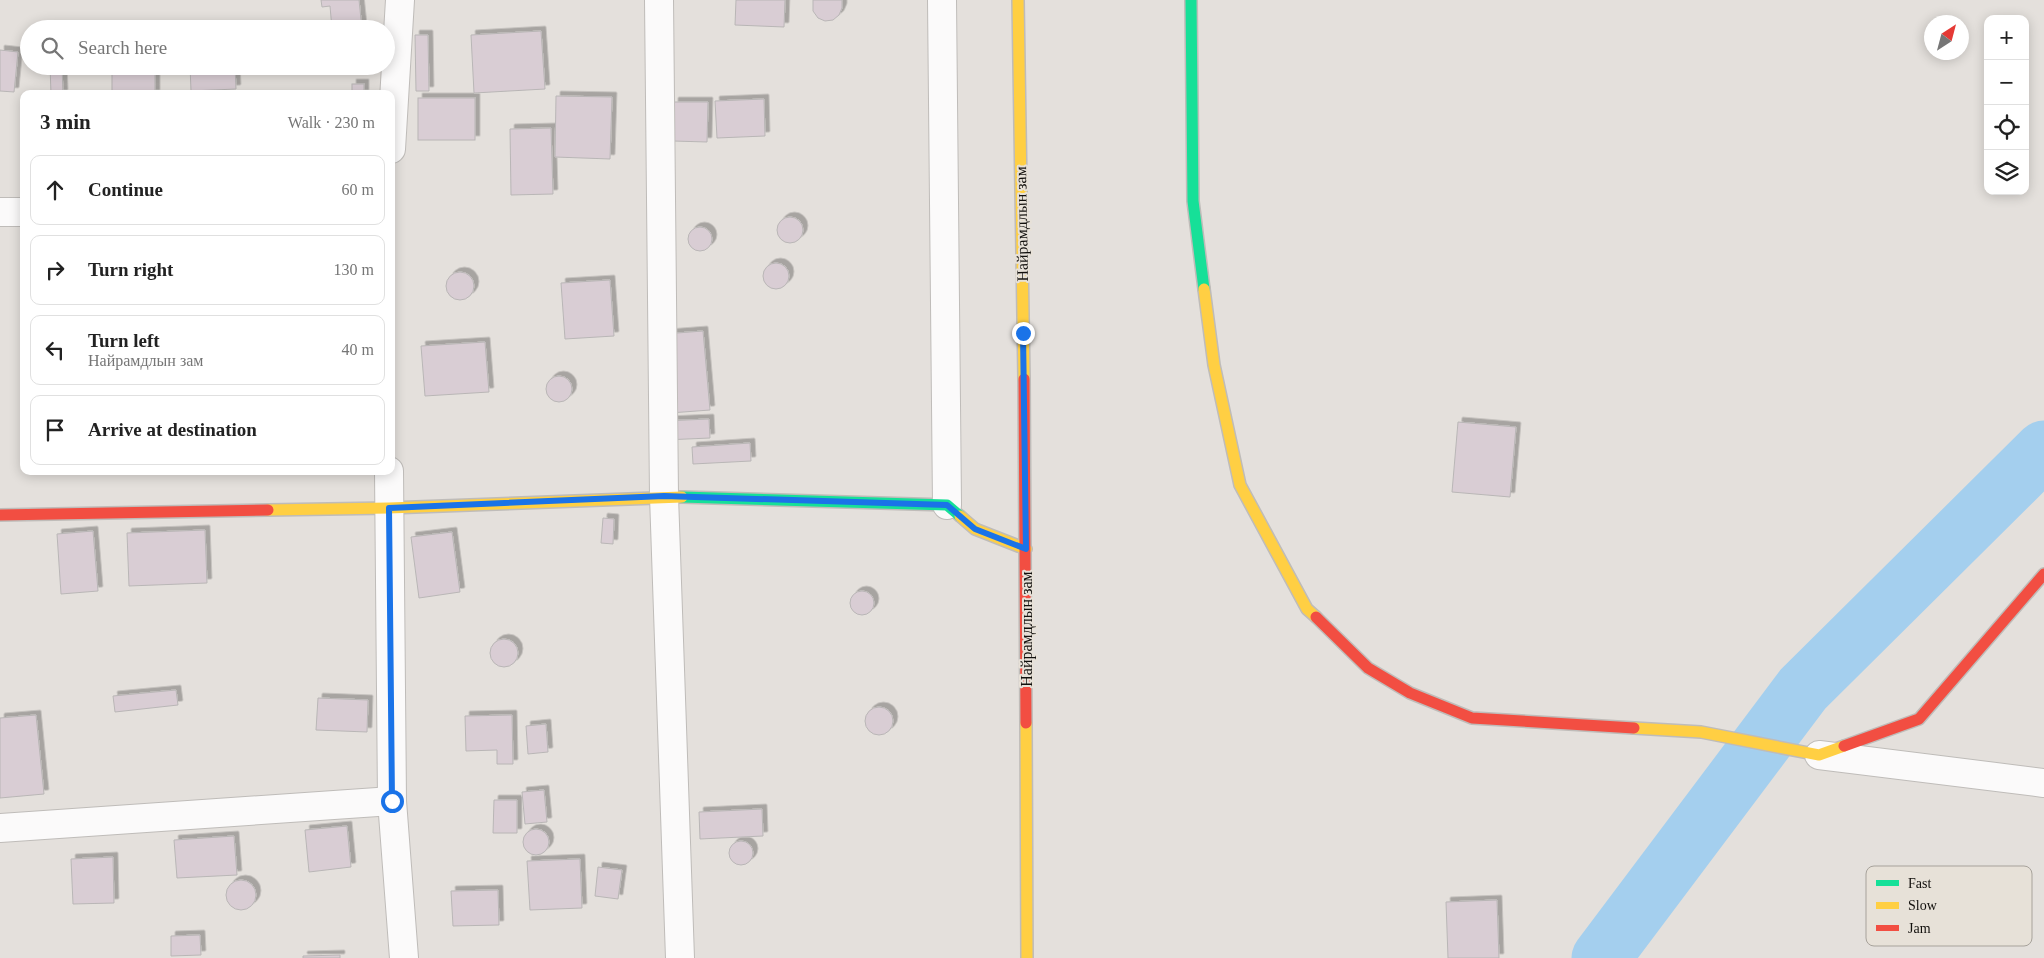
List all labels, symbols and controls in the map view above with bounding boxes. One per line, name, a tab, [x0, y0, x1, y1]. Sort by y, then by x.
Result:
north arrow	[1924, 15, 1969, 60]
map controls	[1984, 15, 2029, 195]
button: +	[1984, 15, 2029, 60]
search box	[20, 20, 395, 75]
icon: search	[38, 34, 66, 62]
text: Search here	[78, 37, 167, 58]
button: −	[1984, 60, 2029, 105]
button: locate	[1984, 105, 2029, 150]
text: 3 min	[40, 110, 91, 134]
text: Walk · 230 m	[288, 114, 375, 131]
button: layers	[1984, 150, 2029, 195]
street label: Найрамдлын зам	[1012, 166, 1032, 282]
icon: ahead	[41, 176, 69, 204]
text: Continue	[88, 179, 163, 200]
text: 60 m	[342, 181, 374, 198]
icon: right	[41, 256, 69, 284]
text: Turn right	[88, 259, 173, 280]
text: 130 m	[334, 261, 374, 278]
route end	[1012, 322, 1035, 345]
text: Turn left	[88, 330, 160, 351]
icon: left	[41, 336, 69, 364]
text: 40 m	[342, 341, 374, 358]
text: Найрамдлын зам	[88, 352, 203, 369]
icon: arrive	[41, 416, 69, 444]
text: Arrive at destination	[88, 419, 257, 440]
street label: Найрамдлын зам	[1018, 571, 1036, 687]
route start	[381, 790, 404, 813]
legend	[1866, 866, 2032, 946]
text: Fast	[1908, 876, 1931, 891]
text: Slow	[1908, 898, 1938, 913]
text: Jam	[1908, 921, 1931, 936]

